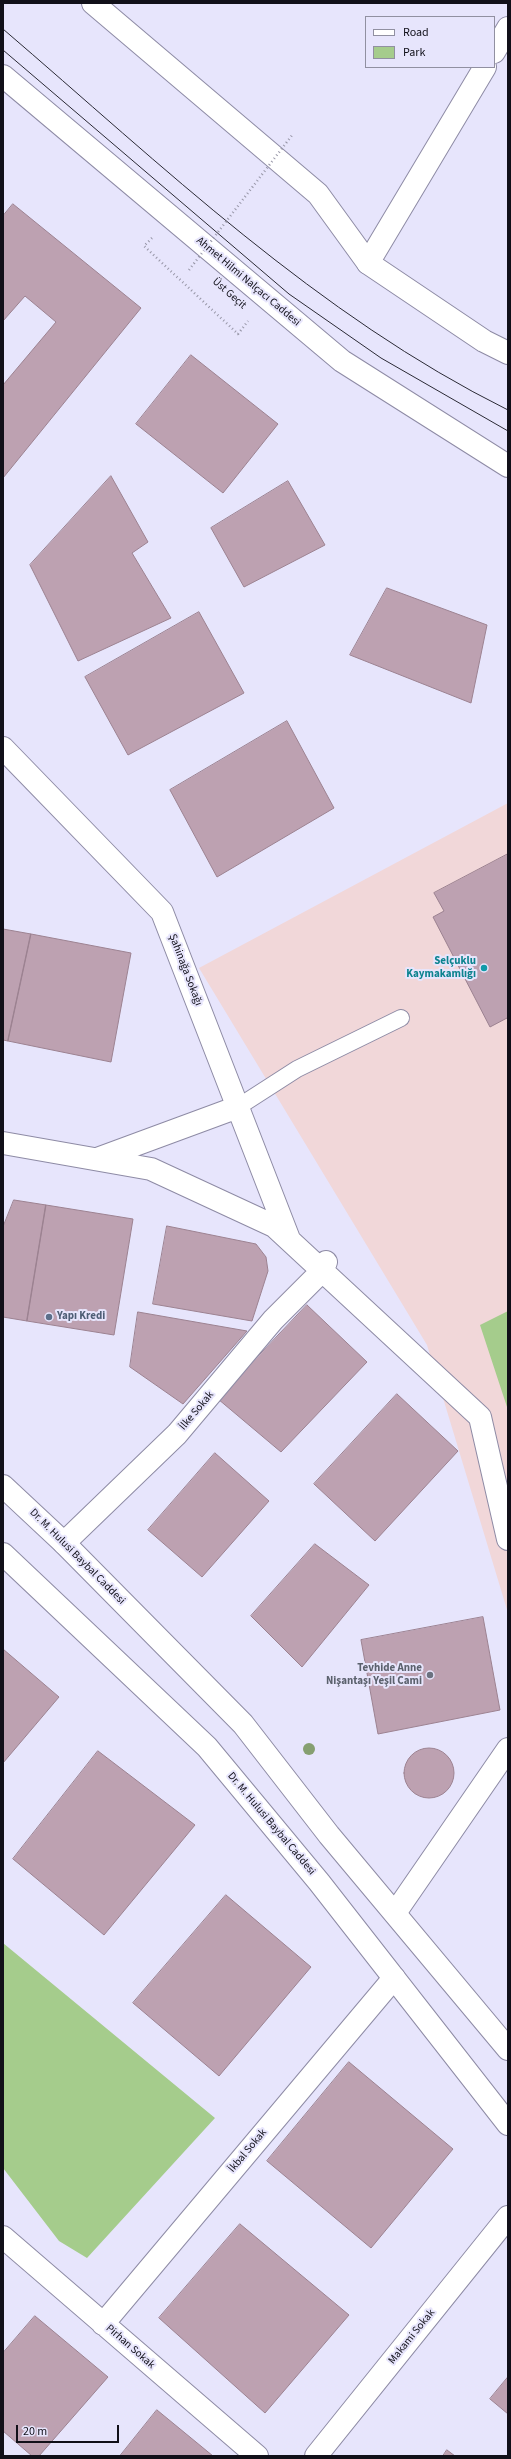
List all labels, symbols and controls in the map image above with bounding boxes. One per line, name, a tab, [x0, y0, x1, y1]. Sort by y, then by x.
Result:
legend	[365, 16, 495, 68]
text: Road	[403, 24, 429, 41]
text: Park	[403, 44, 425, 61]
street label: Ahmet Hilmi Nalçacı Caddesi	[193, 235, 303, 329]
street label: Üst Geçit	[209, 276, 249, 312]
street label: Şahinağa Sokağı	[165, 932, 205, 1008]
place label: Selçuklu Kaymakamlığı	[406, 955, 476, 981]
marker: Selçuklu Kaymakamlığı	[479, 963, 489, 973]
place label: Yapı Kredi	[57, 1310, 105, 1324]
marker: Yapı Kredi	[44, 1312, 54, 1322]
street label: İlke Sokak	[177, 1389, 217, 1433]
street label: Dr. M. Hulusi Baybal Caddesi	[26, 1506, 128, 1608]
place label: Tevhide Anne Nişantaşı Yeşil Cami	[326, 1662, 422, 1688]
marker: Tevhide Anne Nişantaşı Yeşil Cami	[425, 1670, 435, 1680]
street label: Dr. M. Hulusi Baybal Caddesi	[224, 1770, 318, 1878]
street label: İkbal Sokak	[226, 2126, 270, 2176]
street label: Makami Sokak	[386, 2307, 438, 2367]
street label: Pirhan Sokak	[103, 2322, 157, 2372]
scale bar	[18, 2417, 121, 2443]
text: 20 m	[23, 2423, 47, 2440]

